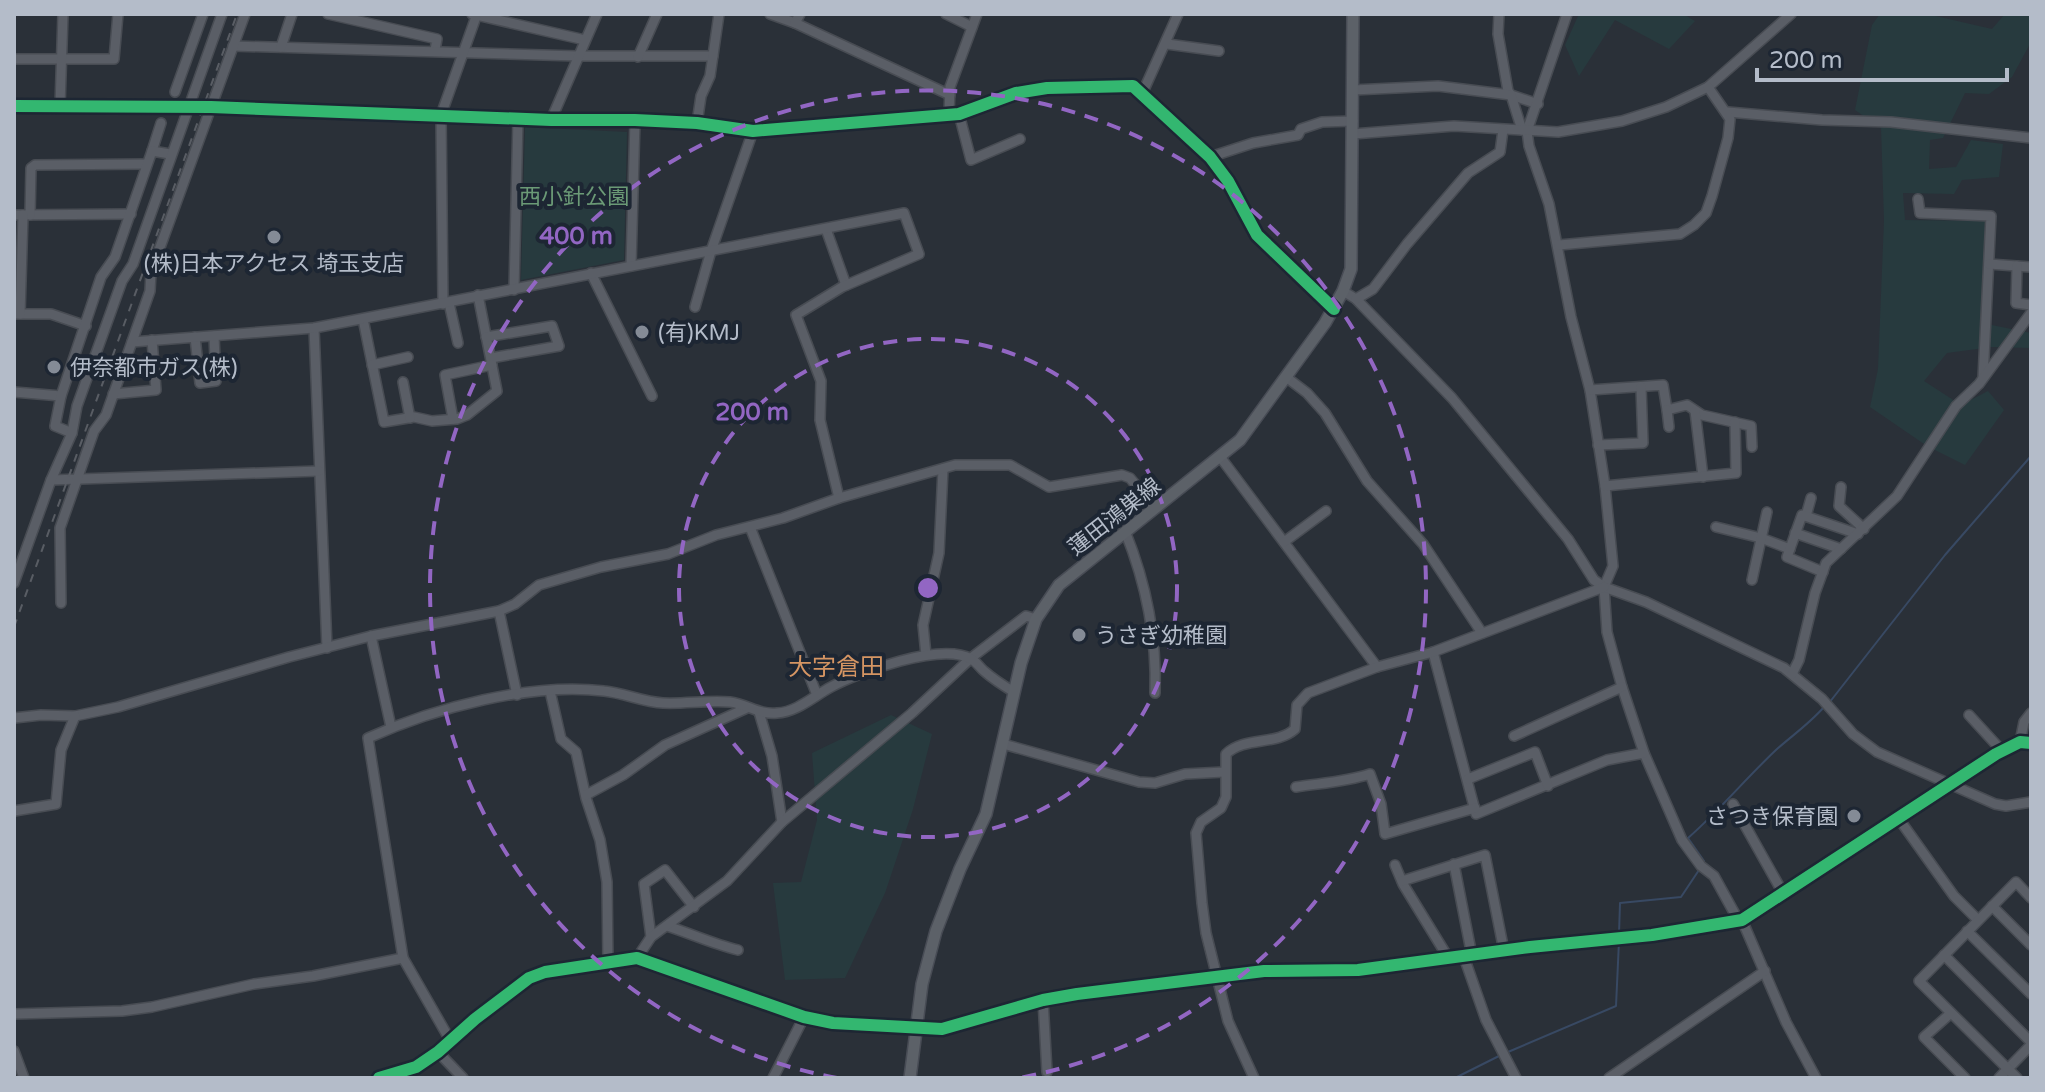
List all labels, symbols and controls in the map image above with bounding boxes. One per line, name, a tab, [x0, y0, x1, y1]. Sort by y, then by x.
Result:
scale bar	[1757, 32, 2007, 82]
text: 200 m	[1769, 46, 1843, 75]
park label: 西小針公園	[519, 184, 629, 210]
text: 400 m	[539, 222, 613, 251]
marker: (株)日本アクセス 埼玉支店	[265, 228, 283, 246]
place label: (株)日本アクセス 埼玉支店	[144, 251, 404, 277]
place label: (有)KMJ	[658, 320, 740, 346]
marker: (有)KMJ	[633, 323, 651, 341]
place label: 伊奈都市ガス(株)	[70, 355, 238, 381]
marker: 伊奈都市ガス(株)	[45, 358, 63, 376]
text: 200 m	[715, 398, 789, 427]
street label: 蓮田鴻巣線	[1063, 473, 1166, 561]
centre of rings	[914, 574, 942, 602]
place label: うさぎ幼稚園	[1095, 623, 1227, 649]
marker: うさぎ幼稚園	[1070, 626, 1088, 644]
district label: 大字倉田	[788, 653, 884, 682]
place label: さつき保育園	[1706, 804, 1838, 830]
marker: さつき保育園	[1845, 807, 1863, 825]

